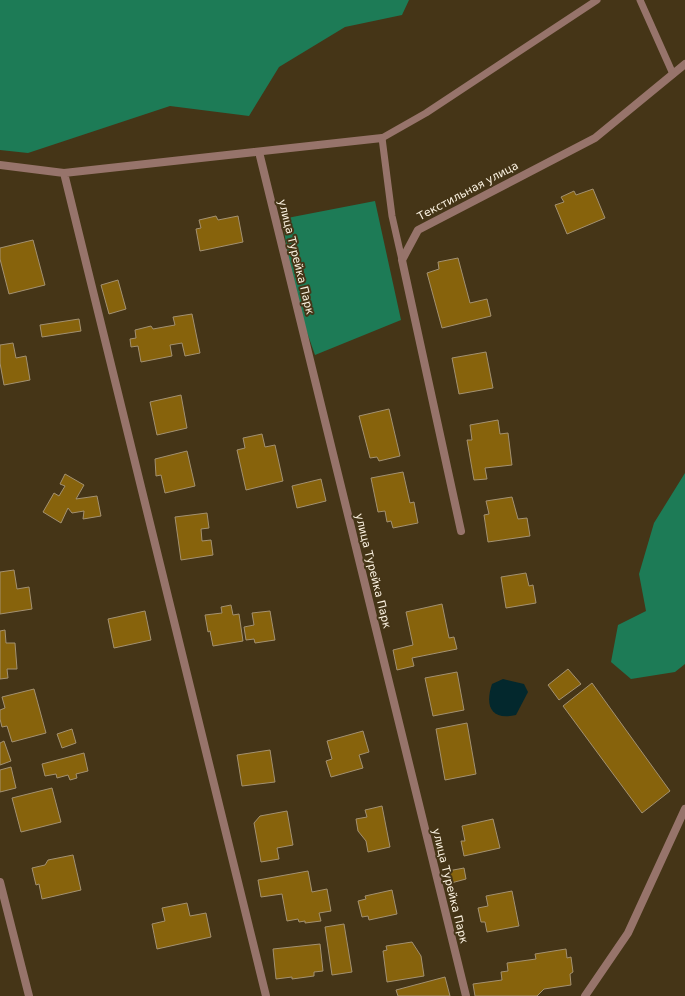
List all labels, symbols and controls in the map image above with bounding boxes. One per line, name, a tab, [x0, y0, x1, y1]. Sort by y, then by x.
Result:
street label: Текстильная улица	[415, 159, 521, 224]
street label: улица Турейка Парк	[275, 198, 317, 316]
street label: улица Турейка Парк	[352, 512, 394, 630]
street label: улица Турейка Парк	[429, 827, 471, 945]

